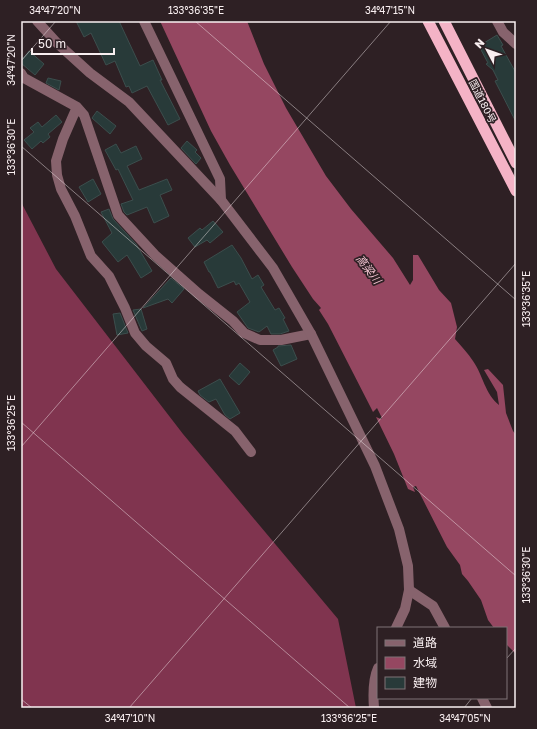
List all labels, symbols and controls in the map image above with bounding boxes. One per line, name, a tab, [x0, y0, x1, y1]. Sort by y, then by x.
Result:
text: 34°47'20"N	[29, 4, 81, 16]
text: 133°36'35"E	[168, 4, 224, 16]
text: 34°47'15"N	[365, 4, 415, 16]
scale bar	[32, 30, 114, 56]
north arrow	[467, 30, 507, 70]
text: 34°47'20"N	[5, 34, 17, 86]
text: 50 m	[38, 36, 66, 51]
text: N	[471, 36, 487, 51]
street label: 国道180号	[467, 77, 499, 125]
text: 133°36'30"E	[5, 119, 17, 175]
water label: 高梁川	[354, 252, 385, 287]
text: 133°36'35"E	[520, 271, 532, 327]
text: 133°36'25"E	[5, 395, 17, 451]
text: 133°36'30"E	[520, 547, 532, 603]
legend	[377, 627, 507, 699]
text: 道路	[413, 635, 437, 650]
text: 水域	[413, 655, 437, 670]
text: 建物	[413, 675, 437, 690]
text: 34°47'10"N	[105, 712, 155, 724]
text: 133°36'25"E	[321, 712, 377, 724]
text: 34°47'05"N	[439, 712, 491, 724]

